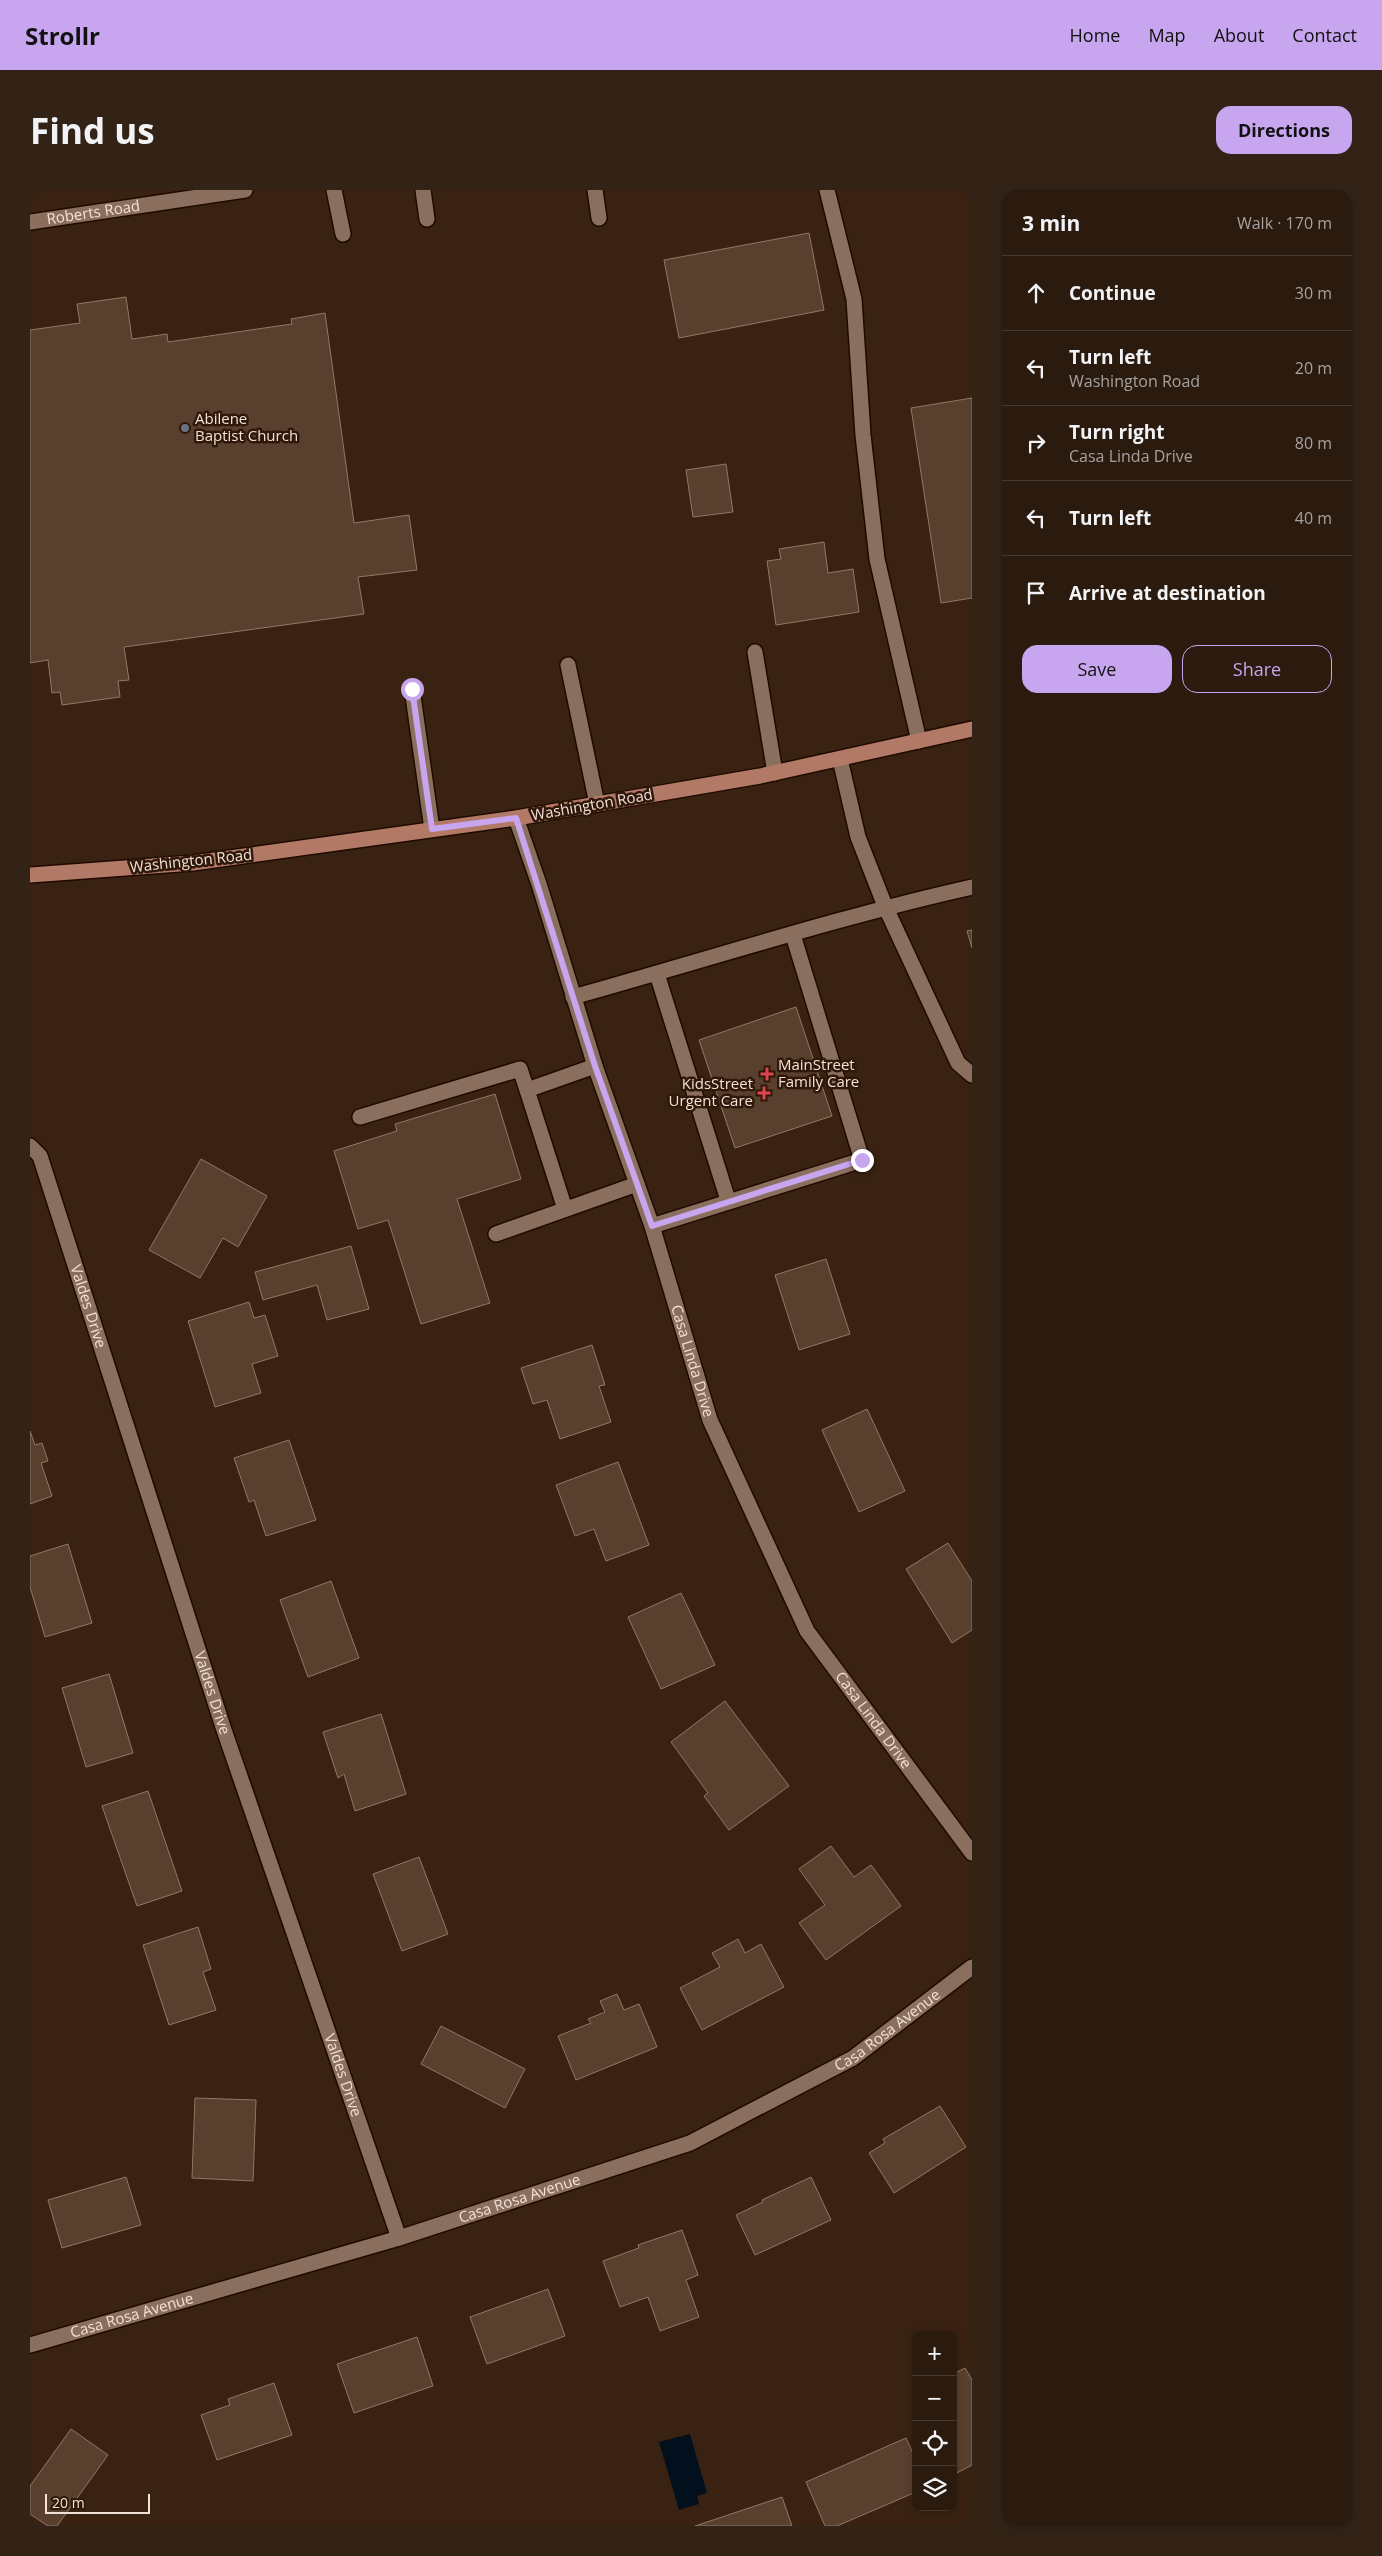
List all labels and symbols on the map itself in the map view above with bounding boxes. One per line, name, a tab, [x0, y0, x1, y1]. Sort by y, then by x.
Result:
street label: Roberts Road	[45, 195, 141, 228]
place label: Abilene Baptist Church	[195, 408, 298, 445]
marker: Abilene Baptist Church	[179, 422, 191, 434]
route start	[401, 678, 424, 701]
street label: Washington Road	[530, 783, 654, 825]
street label: Washington Road	[129, 844, 253, 876]
place label: MainStreet Family Care	[778, 1054, 859, 1091]
marker: MainStreet Family Care	[760, 1067, 774, 1081]
place label: KidsStreet Urgent Care	[669, 1073, 753, 1110]
marker: KidsStreet Urgent Care	[757, 1086, 771, 1100]
route end	[851, 1149, 874, 1172]
street label: Valdes Drive	[66, 1262, 112, 1350]
street label: Casa Linda Drive	[667, 1302, 720, 1419]
street label: Valdes Drive	[190, 1648, 236, 1737]
street label: Casa Linda Drive	[831, 1667, 917, 1772]
street label: Casa Rosa Avenue	[830, 1984, 944, 2075]
street label: Valdes Drive	[320, 2031, 367, 2119]
street label: Casa Rosa Avenue	[456, 2168, 583, 2227]
street label: Casa Rosa Avenue	[68, 2287, 195, 2342]
scale bar	[45, 2491, 150, 2514]

